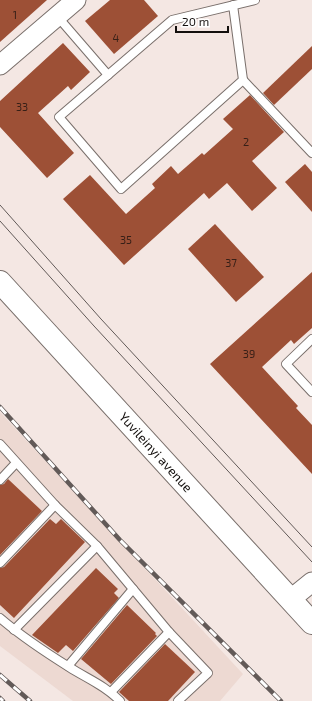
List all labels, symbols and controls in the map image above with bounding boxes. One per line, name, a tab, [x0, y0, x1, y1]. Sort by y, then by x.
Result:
house number: 1	[13, 8, 17, 21]
scale bar	[176, 8, 228, 34]
text: 20 m	[182, 14, 209, 28]
house number: 4	[113, 31, 120, 44]
house number: 33	[16, 100, 28, 113]
house number: 2	[243, 135, 249, 148]
house number: 35	[120, 233, 132, 246]
house number: 37	[225, 256, 237, 269]
house number: 39	[243, 347, 255, 360]
street label: Yuvileinyi avenue	[116, 409, 196, 495]

